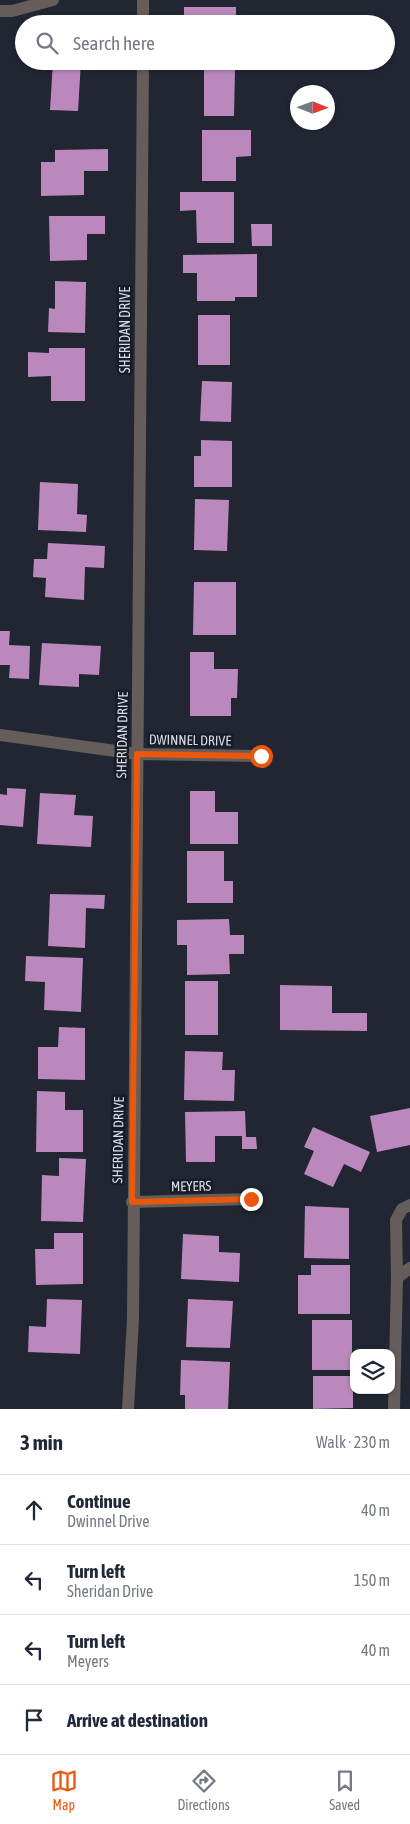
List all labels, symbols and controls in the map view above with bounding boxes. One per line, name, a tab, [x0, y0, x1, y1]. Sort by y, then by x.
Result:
search box	[15, 15, 395, 70]
icon: search	[33, 29, 61, 57]
text: Search here	[73, 32, 155, 54]
north arrow	[290, 85, 335, 130]
street label: SHERIDAN DRIVE	[117, 287, 133, 373]
street label: SHERIDAN DRIVE	[113, 692, 131, 778]
street label: DWINNEL DRIVE	[149, 731, 231, 749]
route start	[250, 745, 273, 768]
street label: SHERIDAN DRIVE	[109, 1097, 127, 1183]
street label: MEYERS	[171, 1178, 211, 1194]
route end	[240, 1188, 263, 1211]
map controls	[350, 1349, 395, 1394]
button: layers	[350, 1349, 395, 1394]
text: 3 min	[20, 1430, 63, 1454]
text: Walk · 230 m	[316, 1433, 390, 1451]
text: Continue	[67, 1490, 131, 1512]
icon: ahead	[20, 1496, 48, 1524]
text: 40 m	[361, 1501, 390, 1519]
text: Dwinnel Drive	[67, 1512, 149, 1530]
text: Turn left	[67, 1560, 125, 1582]
icon: left	[20, 1566, 48, 1594]
text: 150 m	[354, 1571, 390, 1589]
text: Sheridan Drive	[67, 1582, 153, 1600]
text: Turn left	[67, 1630, 125, 1652]
icon: left	[20, 1636, 48, 1664]
text: 40 m	[361, 1641, 390, 1659]
text: Meyers	[67, 1652, 109, 1670]
icon: arrive	[20, 1706, 48, 1734]
text: Arrive at destination	[67, 1709, 208, 1731]
tab: Map	[50, 1767, 78, 1813]
tab: Directions	[177, 1767, 230, 1813]
tab: Saved	[329, 1767, 360, 1813]

